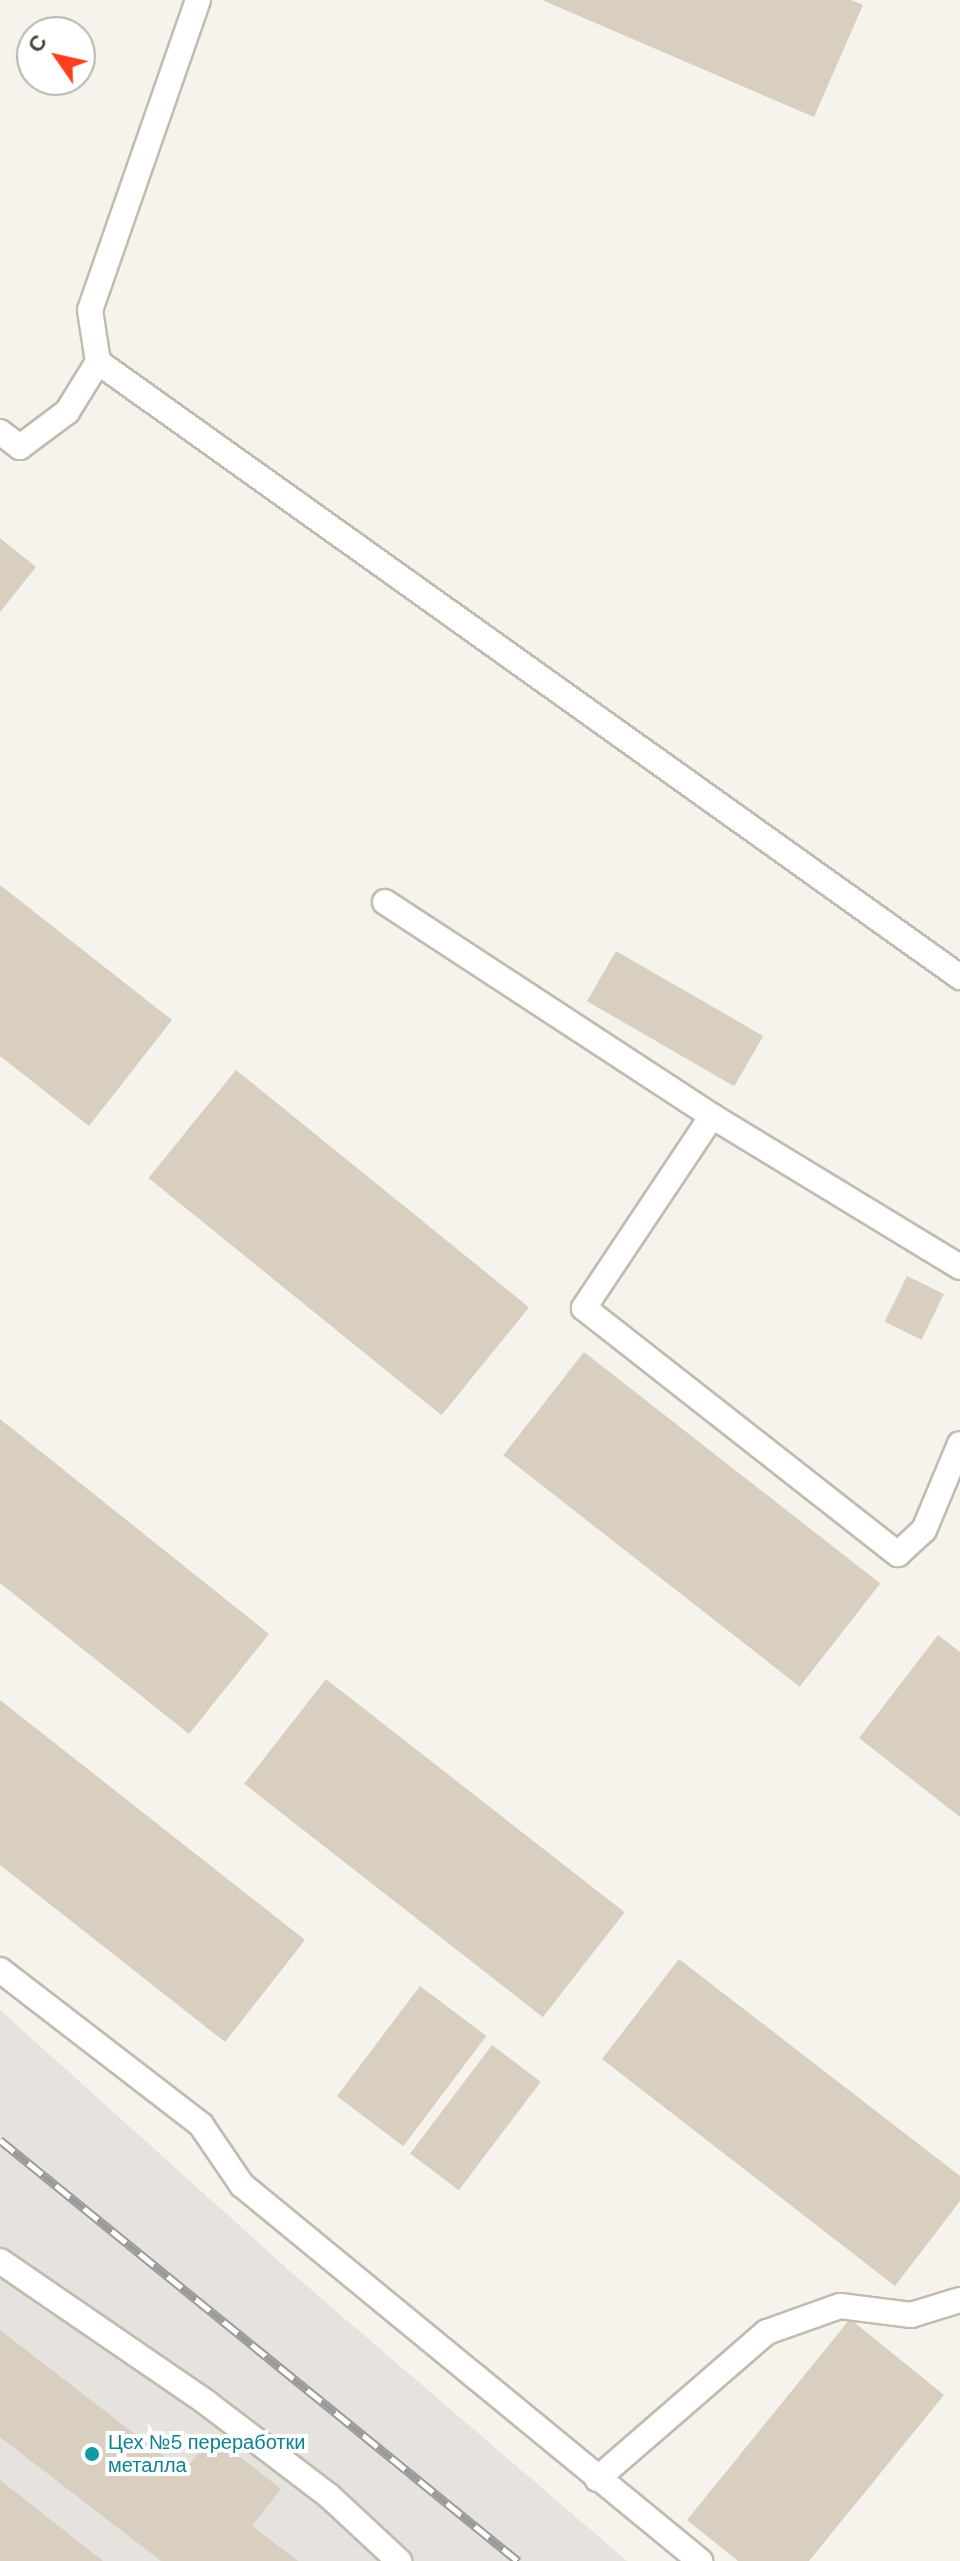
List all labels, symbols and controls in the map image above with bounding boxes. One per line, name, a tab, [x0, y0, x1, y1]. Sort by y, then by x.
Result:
north arrow	[16, 16, 96, 96]
text: С	[21, 29, 54, 58]
place label: Цех №5 переработки металла	[108, 2430, 305, 2477]
marker: Цех №5 переработки металла	[83, 2445, 101, 2463]

